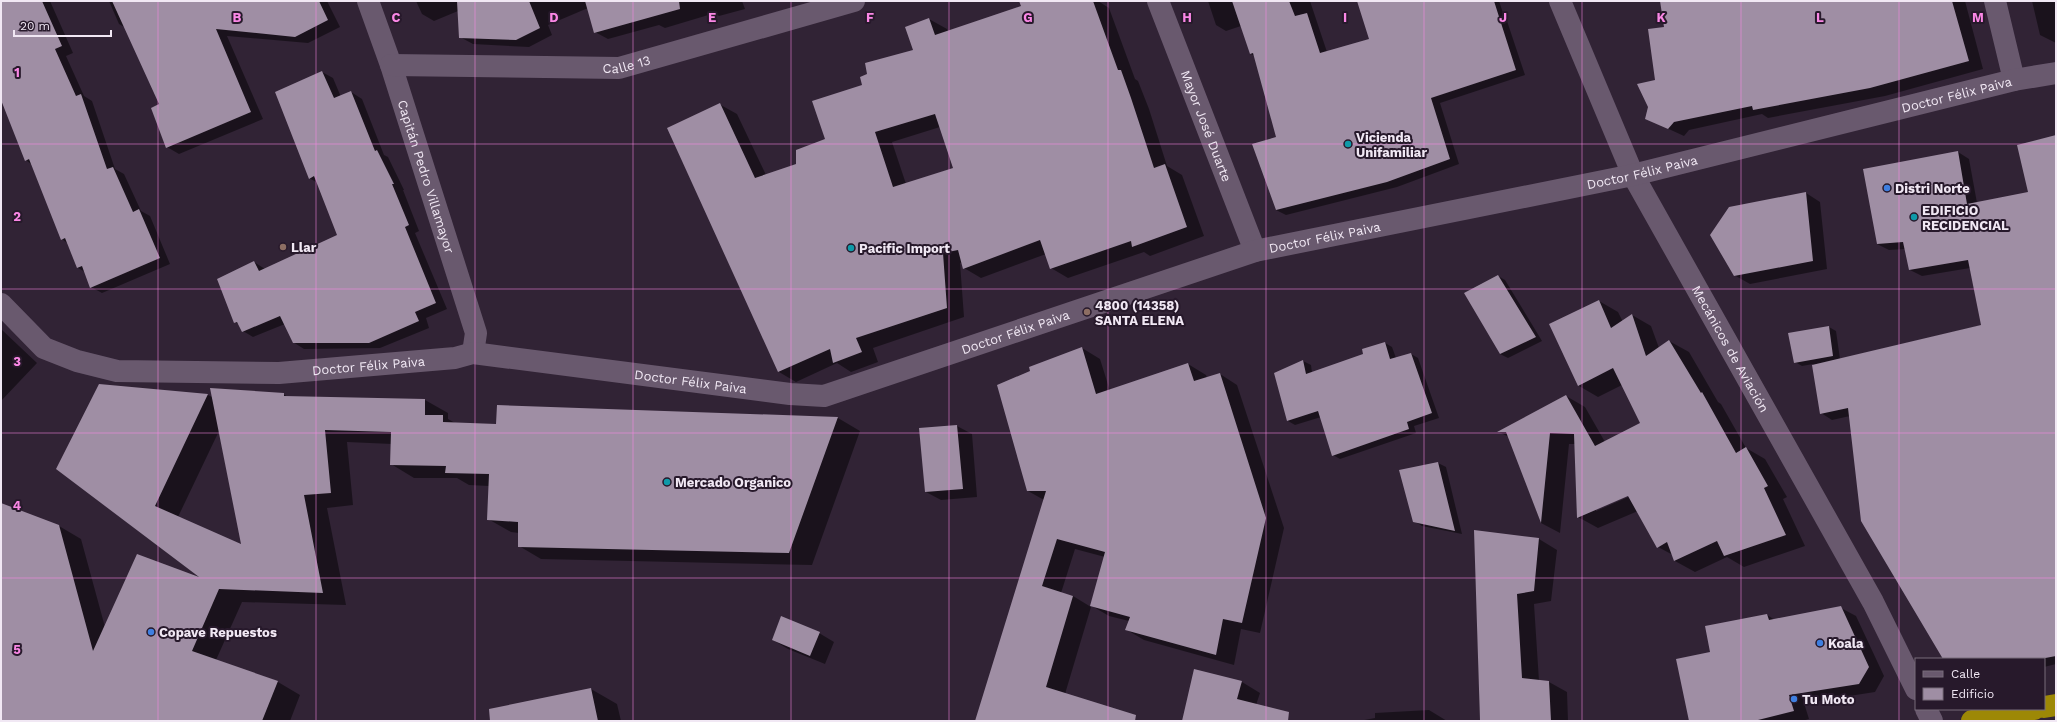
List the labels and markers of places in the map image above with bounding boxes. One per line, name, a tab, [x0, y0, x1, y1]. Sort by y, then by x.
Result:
place label: Vicienda Unifamiliar	[1356, 130, 1427, 160]
marker: Vicienda Unifamiliar	[1343, 139, 1353, 149]
place label: Distri Norte	[1895, 181, 1970, 196]
marker: Distri Norte	[1882, 183, 1892, 193]
place label: EDIFICIO RECIDENCIAL	[1922, 203, 2009, 233]
marker: EDIFICIO RECIDENCIAL	[1909, 212, 1919, 222]
place label: Llar	[291, 240, 317, 255]
place label: Pacific Import	[859, 241, 950, 256]
marker: Llar	[278, 242, 288, 252]
marker: Pacific Import	[846, 243, 856, 253]
place label: 4800 (14358) SANTA ELENA	[1095, 298, 1184, 328]
marker: 4800 (14358) SANTA ELENA	[1082, 307, 1092, 317]
place label: Mercado Organico	[675, 475, 791, 490]
marker: Mercado Organico	[662, 477, 672, 487]
place label: Copave Repuestos	[159, 625, 277, 640]
marker: Copave Repuestos	[146, 627, 156, 637]
place label: Koala	[1828, 636, 1864, 651]
marker: Koala	[1815, 638, 1825, 648]
place label: Tu Moto	[1802, 692, 1855, 707]
marker: Tu Moto	[1789, 694, 1799, 704]

